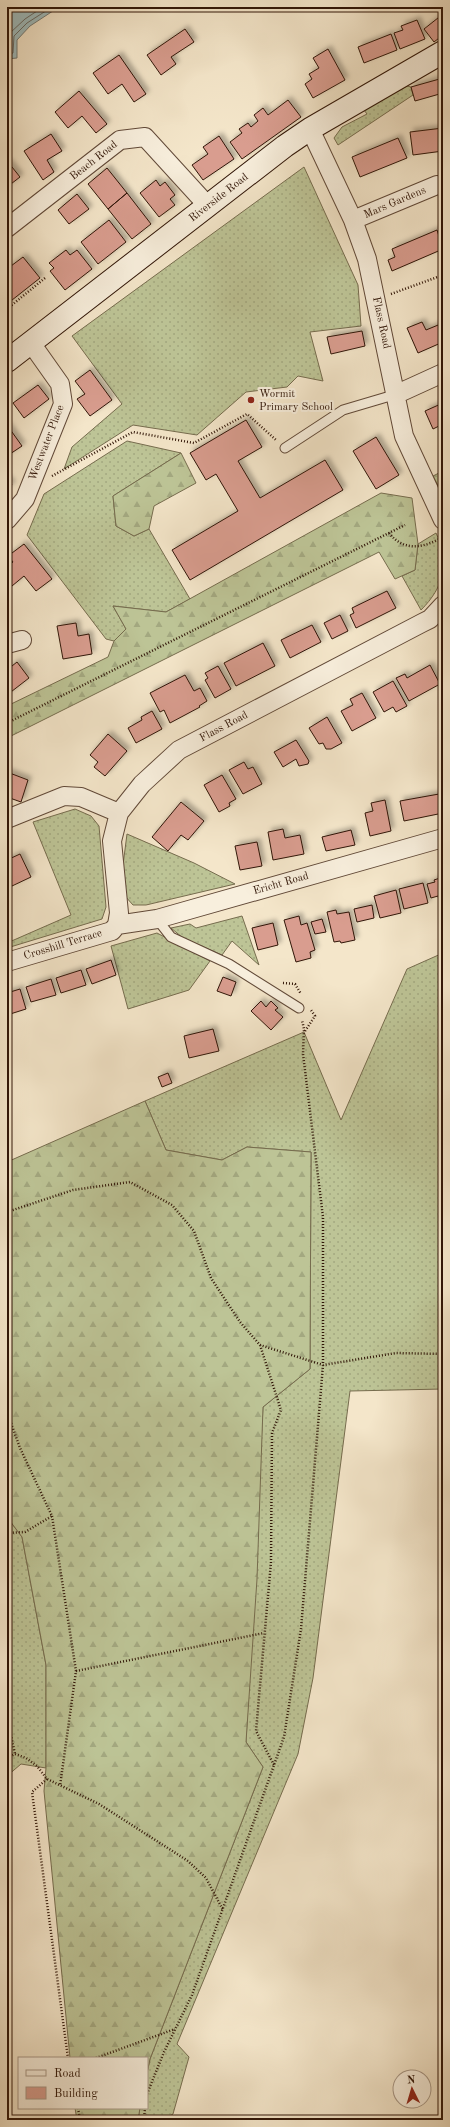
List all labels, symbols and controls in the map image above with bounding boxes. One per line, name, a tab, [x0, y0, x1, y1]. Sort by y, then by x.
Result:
street label: Beach Road	[68, 139, 120, 183]
street label: Riverside Road	[187, 171, 251, 224]
street label: Mars Gardens	[362, 185, 428, 221]
street label: Flass Road	[370, 296, 392, 350]
place label: Wormit Primary School	[259, 389, 333, 413]
marker: Wormit Primary School	[246, 395, 256, 405]
street label: Westwater Place	[27, 404, 67, 482]
street label: Flass Road	[198, 710, 250, 744]
street label: Ericht Road	[252, 871, 310, 897]
street label: Crosshill Terrace	[22, 928, 104, 962]
legend	[18, 2057, 148, 2109]
text: Road	[54, 2068, 81, 2080]
north arrow	[392, 2069, 432, 2109]
text: N	[407, 2075, 417, 2086]
text: Building	[54, 2088, 98, 2100]

